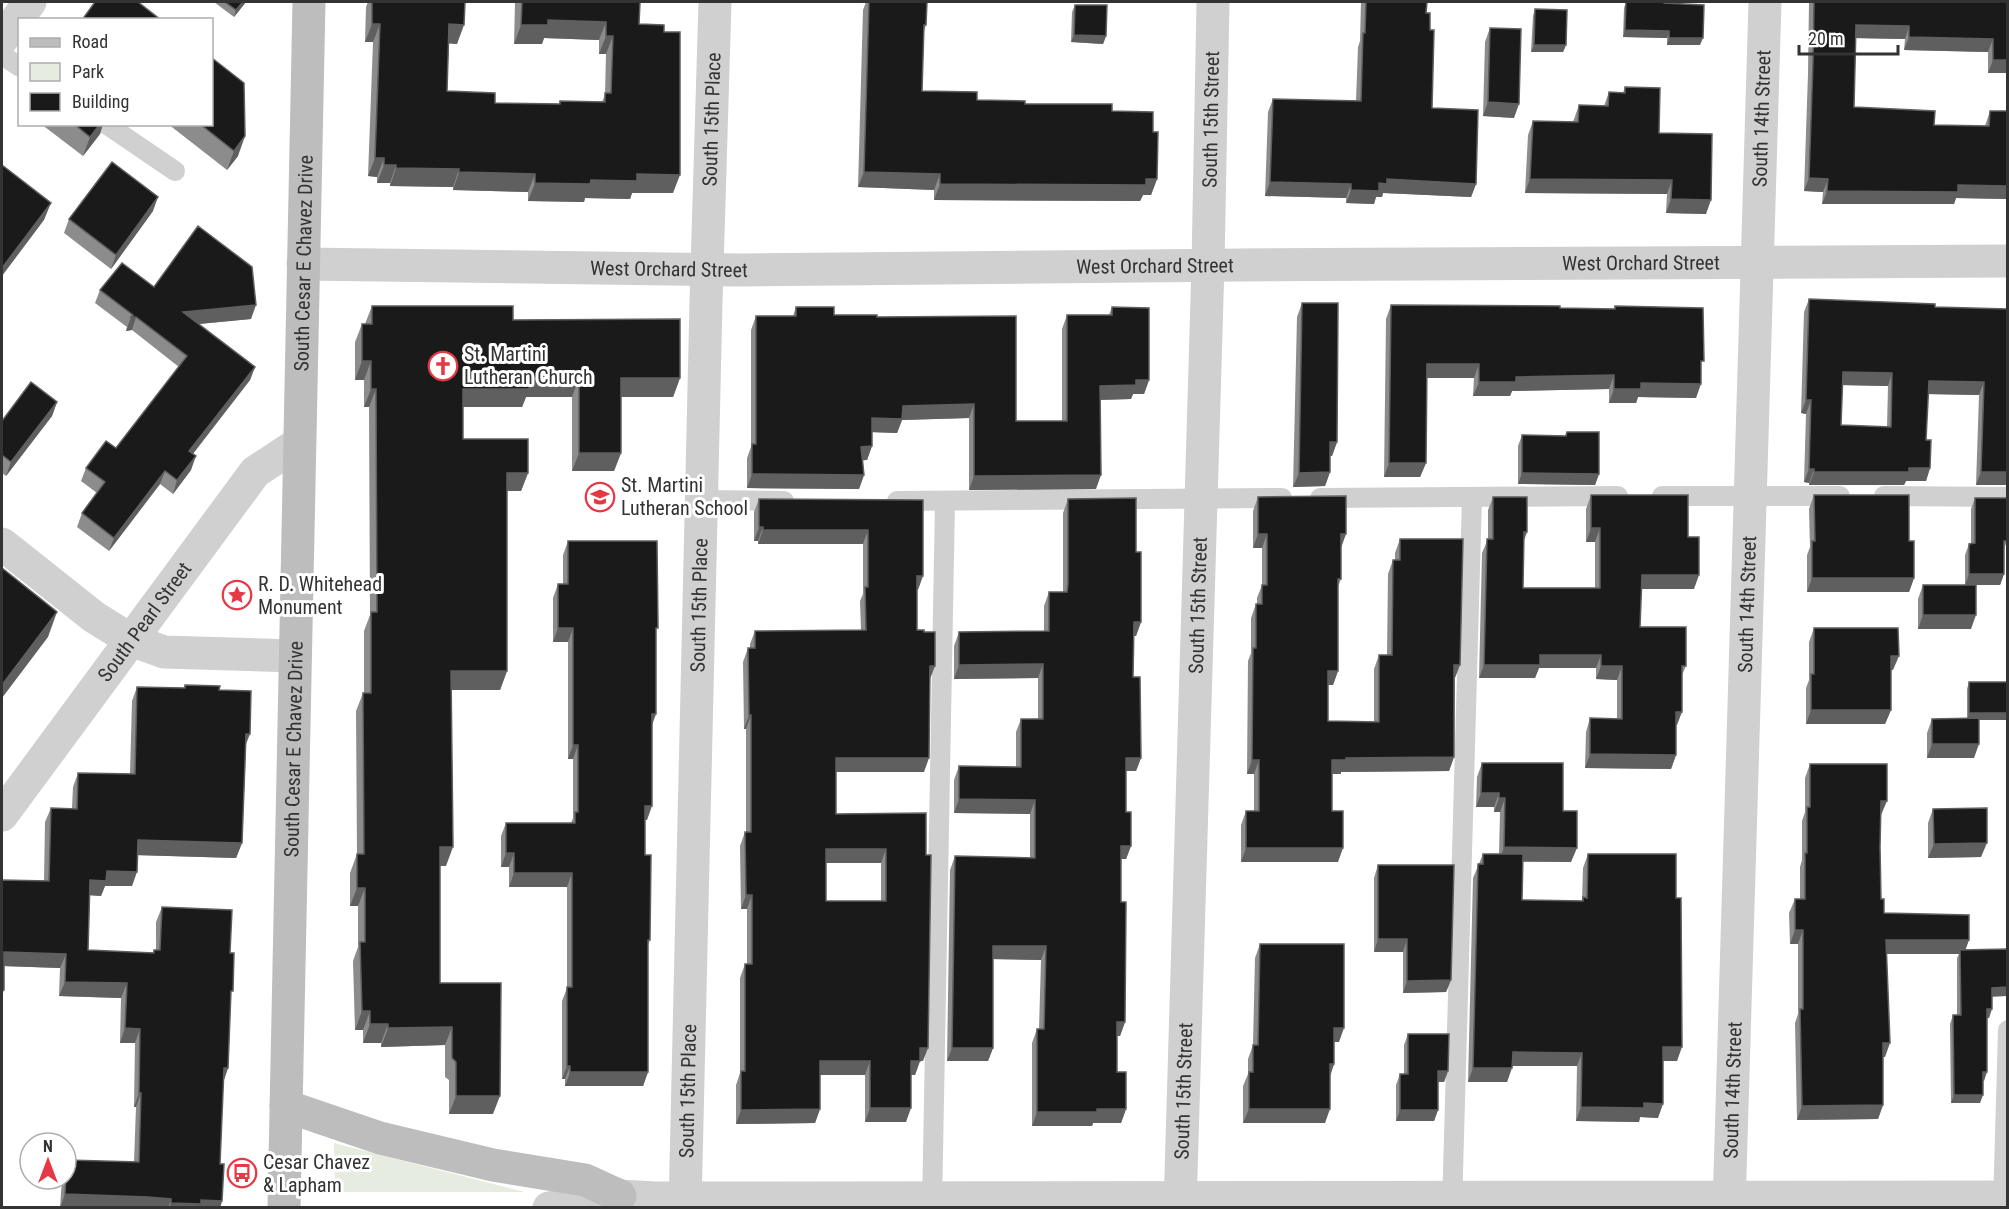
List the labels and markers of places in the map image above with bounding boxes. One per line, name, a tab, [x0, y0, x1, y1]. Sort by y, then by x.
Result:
place label: St. Martini Lutheran Church	[464, 342, 593, 389]
church icon: St. Martini Lutheran Church	[427, 350, 459, 382]
place label: St. Martini Lutheran School	[621, 473, 748, 520]
school or university icon: St. Martini Lutheran School	[584, 481, 616, 513]
place label: R. D. Whitehead Monument	[258, 572, 382, 619]
place icon: R. D. Whitehead Monument	[221, 579, 253, 611]
place label: Cesar Chavez & Lapham	[263, 1150, 370, 1197]
bus stop icon: Cesar Chavez & Lapham	[226, 1157, 258, 1189]

